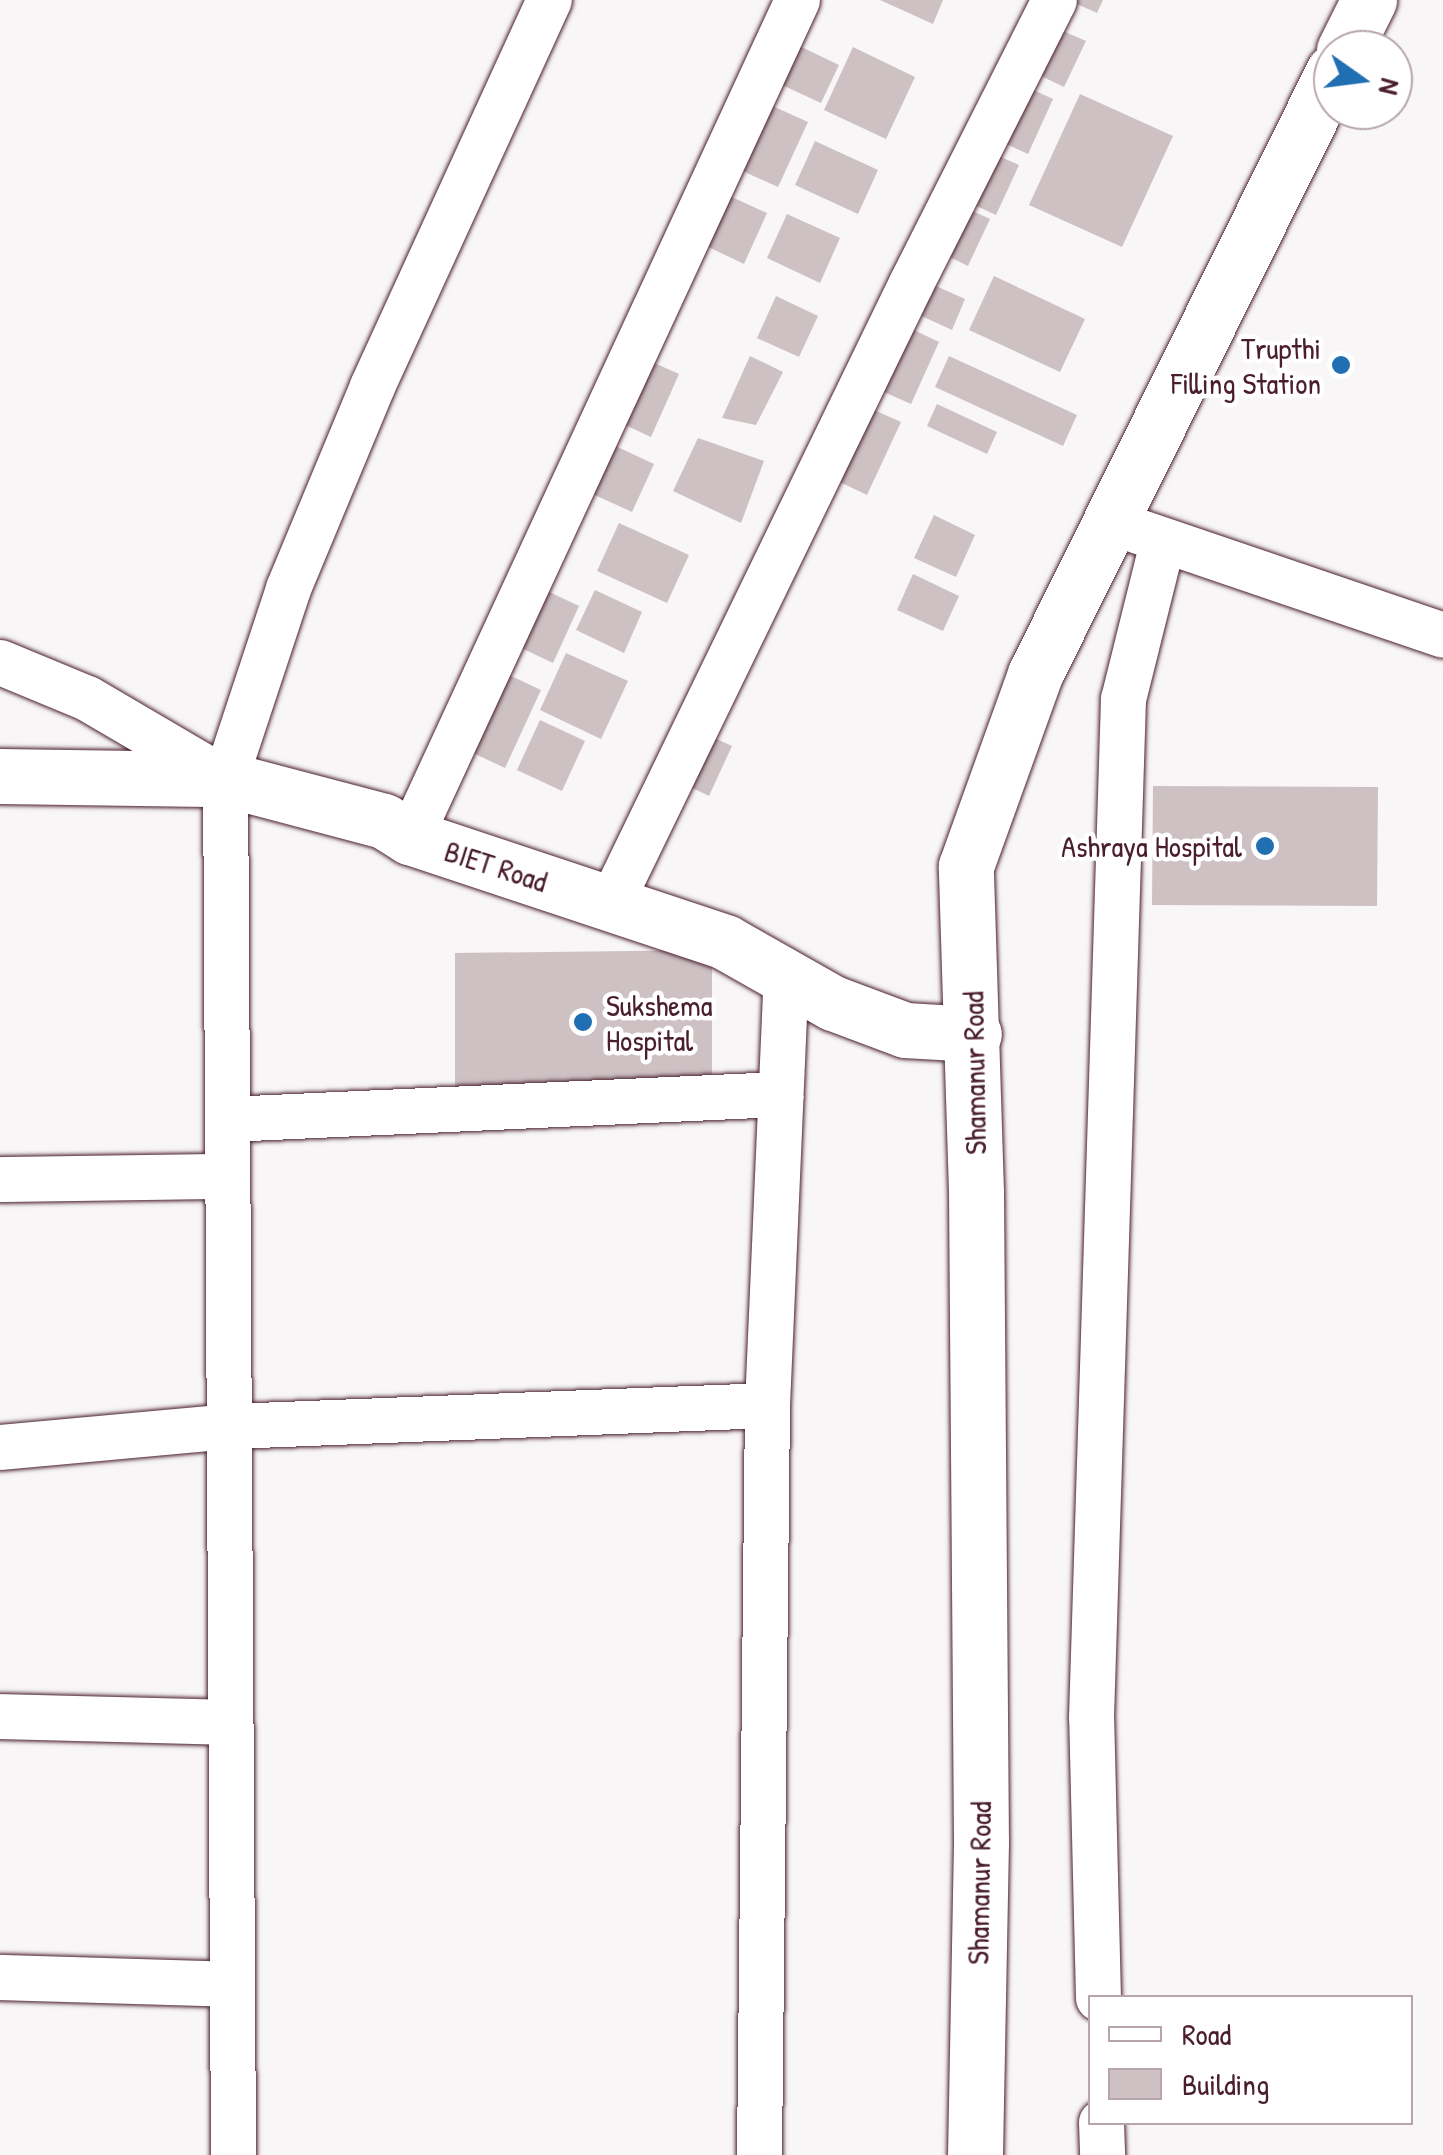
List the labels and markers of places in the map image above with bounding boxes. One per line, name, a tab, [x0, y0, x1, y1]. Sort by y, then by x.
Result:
place label: Trupthi Filling Station	[1171, 330, 1321, 400]
marker: Trupthi Filling Station	[1330, 354, 1352, 376]
place label: Ashraya Hospital	[1061, 828, 1242, 864]
marker: Ashraya Hospital	[1252, 833, 1278, 859]
place label: Sukshema Hospital	[606, 987, 712, 1058]
marker: Sukshema Hospital	[570, 1009, 596, 1035]

